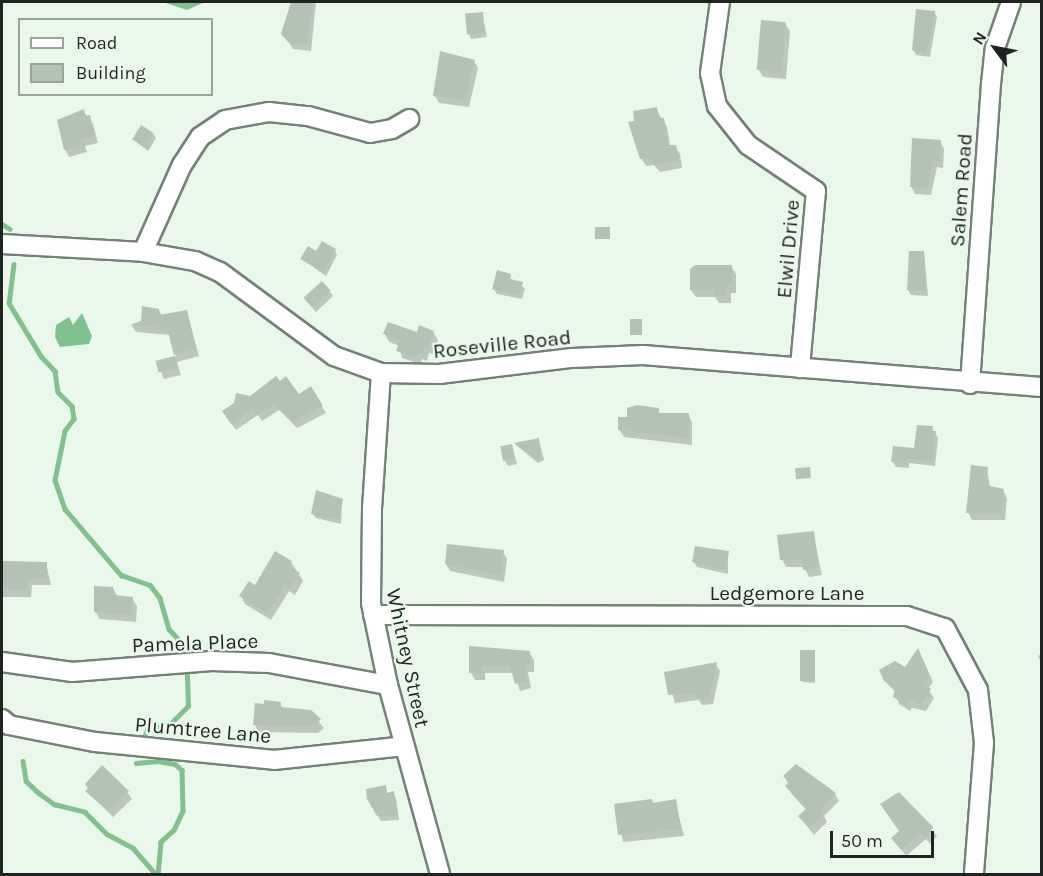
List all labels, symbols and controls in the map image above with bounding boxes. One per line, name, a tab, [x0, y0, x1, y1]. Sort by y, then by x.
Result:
legend	[18, 18, 213, 96]
north arrow	[965, 18, 1025, 78]
text: N	[968, 28, 990, 48]
text: Road	[76, 32, 117, 54]
text: Building	[76, 62, 146, 84]
street label: Salem Road	[944, 132, 978, 248]
street label: Elwil Drive	[771, 199, 805, 299]
street label: Roseville Road	[432, 324, 572, 364]
street label: Ledgemore Lane	[709, 580, 865, 606]
street label: Whitney Street	[381, 586, 435, 730]
street label: Pamela Place	[131, 628, 259, 658]
street label: Plumtree Lane	[134, 711, 272, 749]
scale bar	[833, 819, 936, 857]
text: 50 m	[841, 830, 883, 852]

